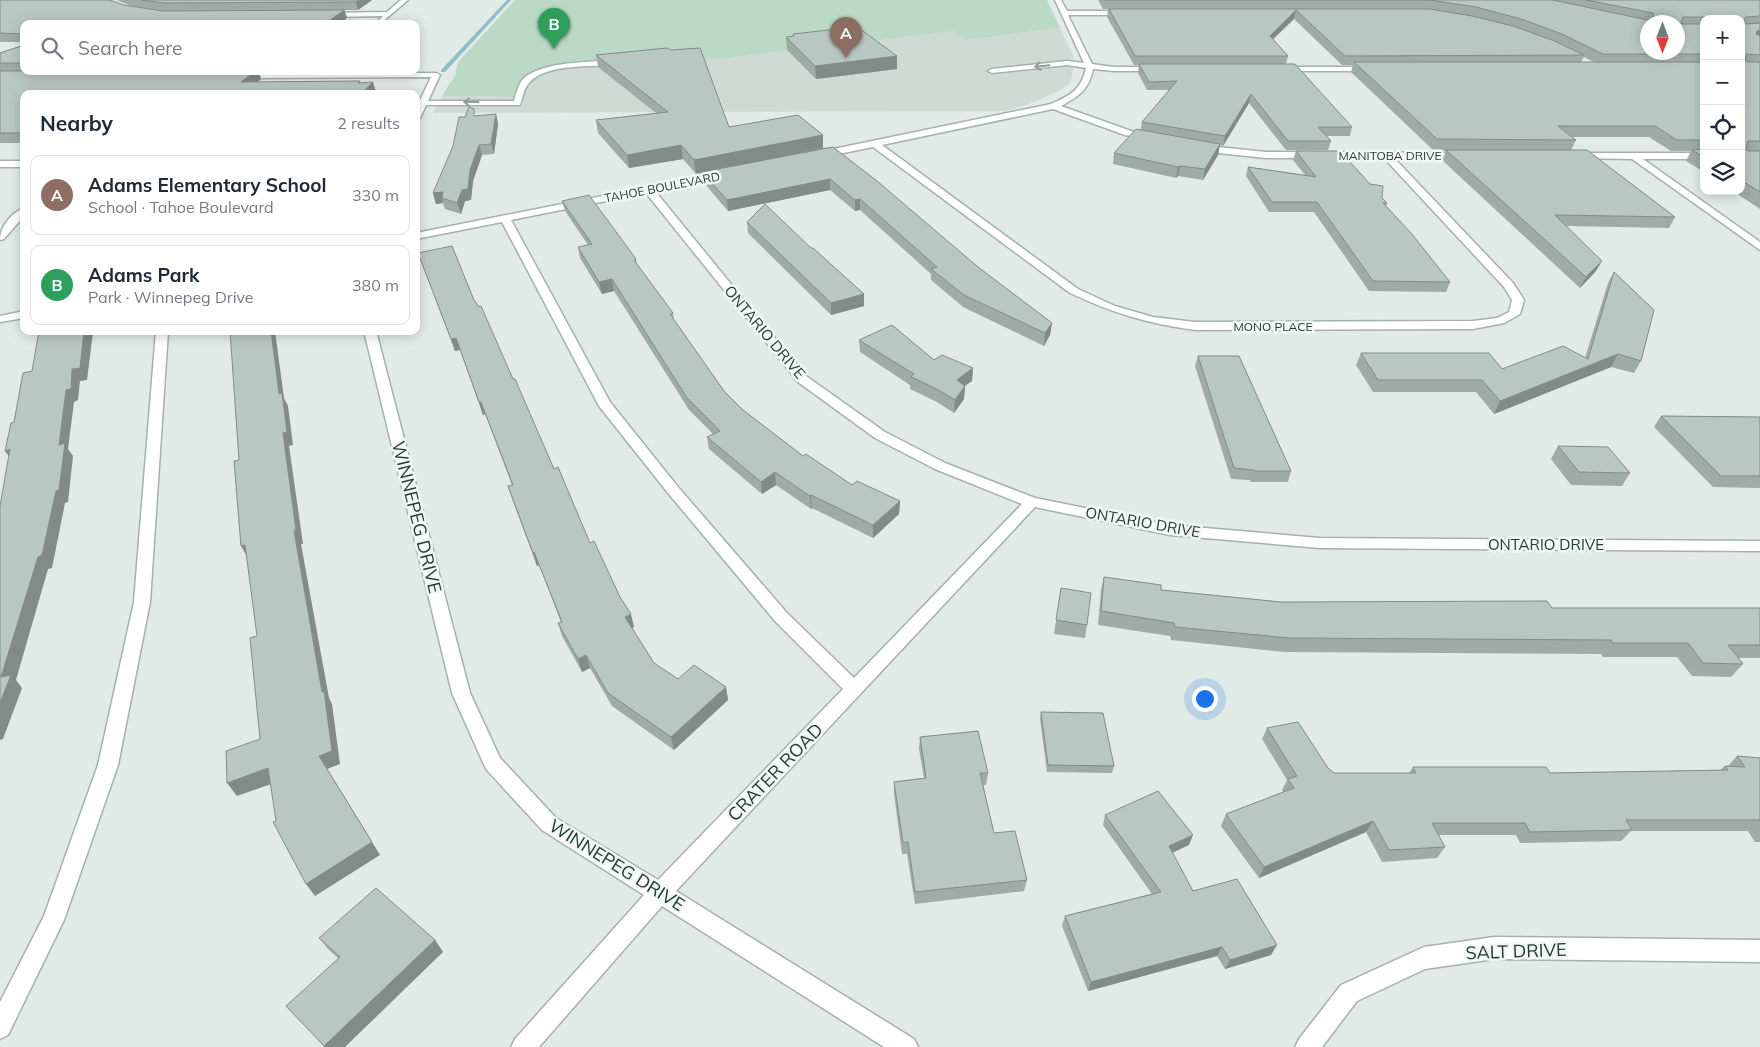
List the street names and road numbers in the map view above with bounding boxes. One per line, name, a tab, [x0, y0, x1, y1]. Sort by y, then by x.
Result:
street label: MANITOBA DRIVE	[1338, 148, 1442, 163]
street label: TAHOE BOULEVARD	[603, 168, 721, 206]
street label: ONTARIO DRIVE	[720, 281, 810, 383]
street label: MONO PLACE	[1234, 319, 1312, 334]
street label: WINNEPEG DRIVE	[387, 439, 447, 595]
street label: ONTARIO DRIVE	[1084, 503, 1202, 541]
street label: ONTARIO DRIVE	[1488, 535, 1604, 554]
street label: CRATER ROAD	[722, 718, 828, 826]
street label: WINNEPEG DRIVE	[545, 814, 689, 916]
street label: SALT DRIVE	[1465, 938, 1567, 964]

